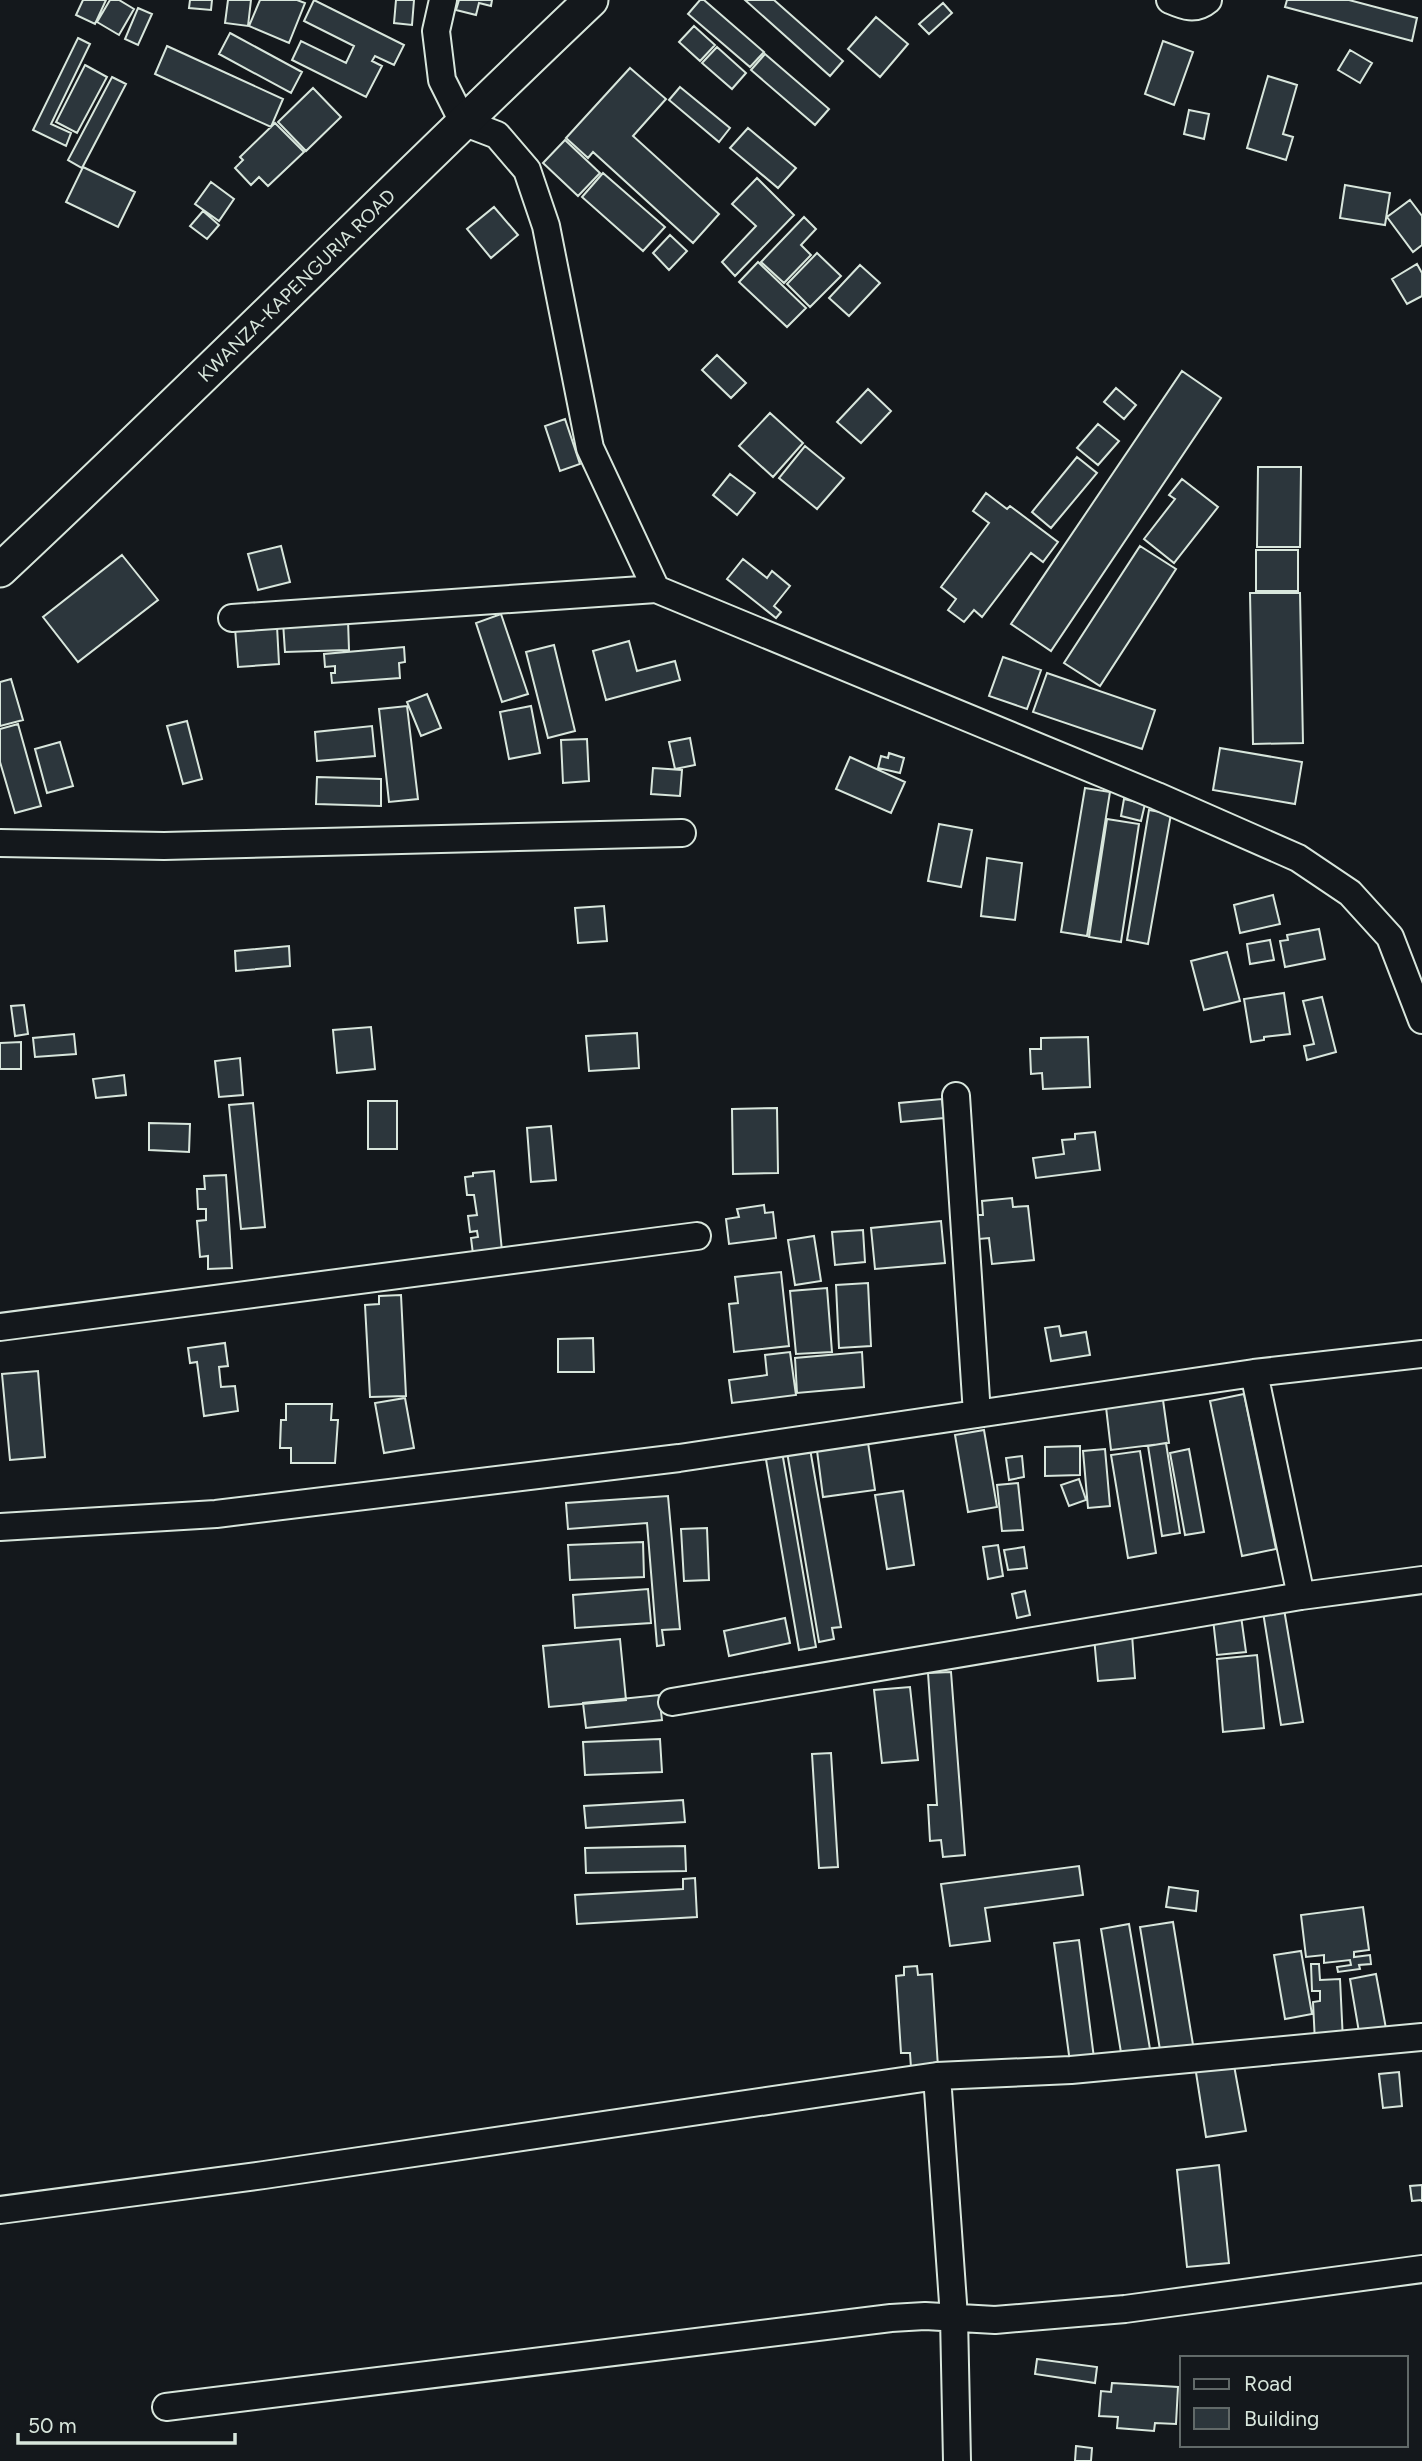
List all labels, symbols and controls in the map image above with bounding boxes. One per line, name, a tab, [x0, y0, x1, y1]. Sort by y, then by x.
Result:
street label: KWANZA-KAPENGURIA ROAD	[193, 184, 400, 386]
legend	[1180, 2356, 1408, 2447]
text: Road	[1244, 2371, 1292, 2396]
scale bar	[18, 2402, 234, 2446]
text: Building	[1244, 2406, 1319, 2431]
text: 50 m	[28, 2413, 77, 2438]

